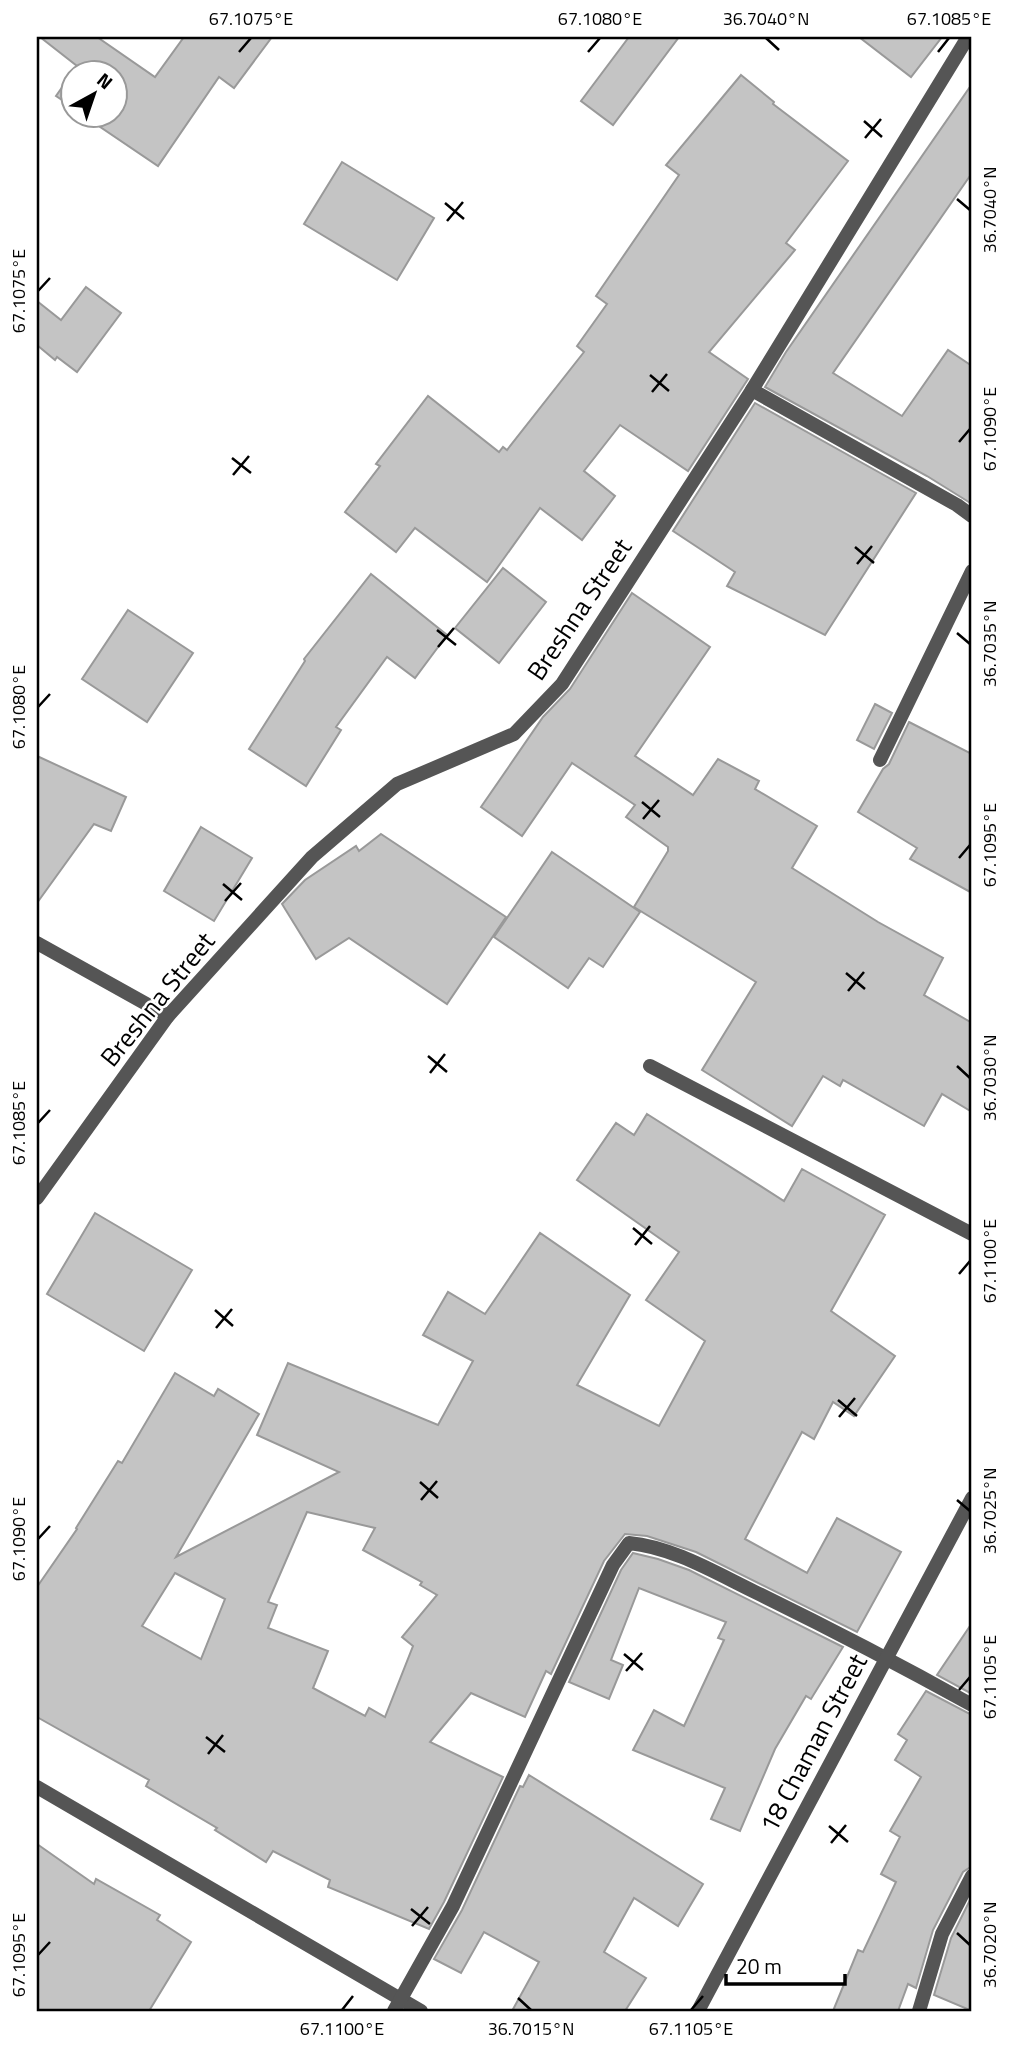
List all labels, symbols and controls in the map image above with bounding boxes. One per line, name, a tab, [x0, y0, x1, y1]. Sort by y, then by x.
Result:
text: 67.1075°E	[209, 5, 293, 32]
text: 67.1080°E	[558, 5, 642, 32]
text: 36.7040°N	[723, 5, 809, 32]
text: 67.1085°E	[907, 5, 991, 32]
north arrow	[60, 60, 130, 130]
text: N	[91, 65, 120, 96]
text: 36.7040°N	[976, 167, 1003, 253]
text: 67.1075°E	[5, 249, 32, 333]
text: 67.1090°E	[976, 387, 1003, 471]
street label: Breshna Street	[517, 530, 641, 688]
text: 36.7035°N	[976, 601, 1003, 687]
text: 67.1080°E	[5, 665, 32, 749]
text: 67.1095°E	[976, 803, 1003, 887]
street label: Breshna Street	[90, 923, 224, 1075]
text: 36.7030°N	[976, 1035, 1003, 1121]
text: 67.1085°E	[5, 1081, 32, 1165]
text: 67.1100°E	[976, 1219, 1003, 1303]
text: 36.7025°N	[976, 1468, 1003, 1554]
text: 67.1090°E	[5, 1497, 32, 1581]
text: 67.1105°E	[976, 1635, 1003, 1719]
street label: 18 Chaman Street	[749, 1647, 877, 1839]
text: 36.7020°N	[976, 1902, 1003, 1988]
text: 67.1095°E	[5, 1913, 32, 1997]
scale bar	[726, 1943, 844, 1987]
text: 20 m	[736, 1950, 782, 1982]
text: 67.1100°E	[300, 2015, 384, 2042]
text: 36.7015°N	[488, 2015, 574, 2042]
text: 67.1105°E	[649, 2015, 733, 2042]

